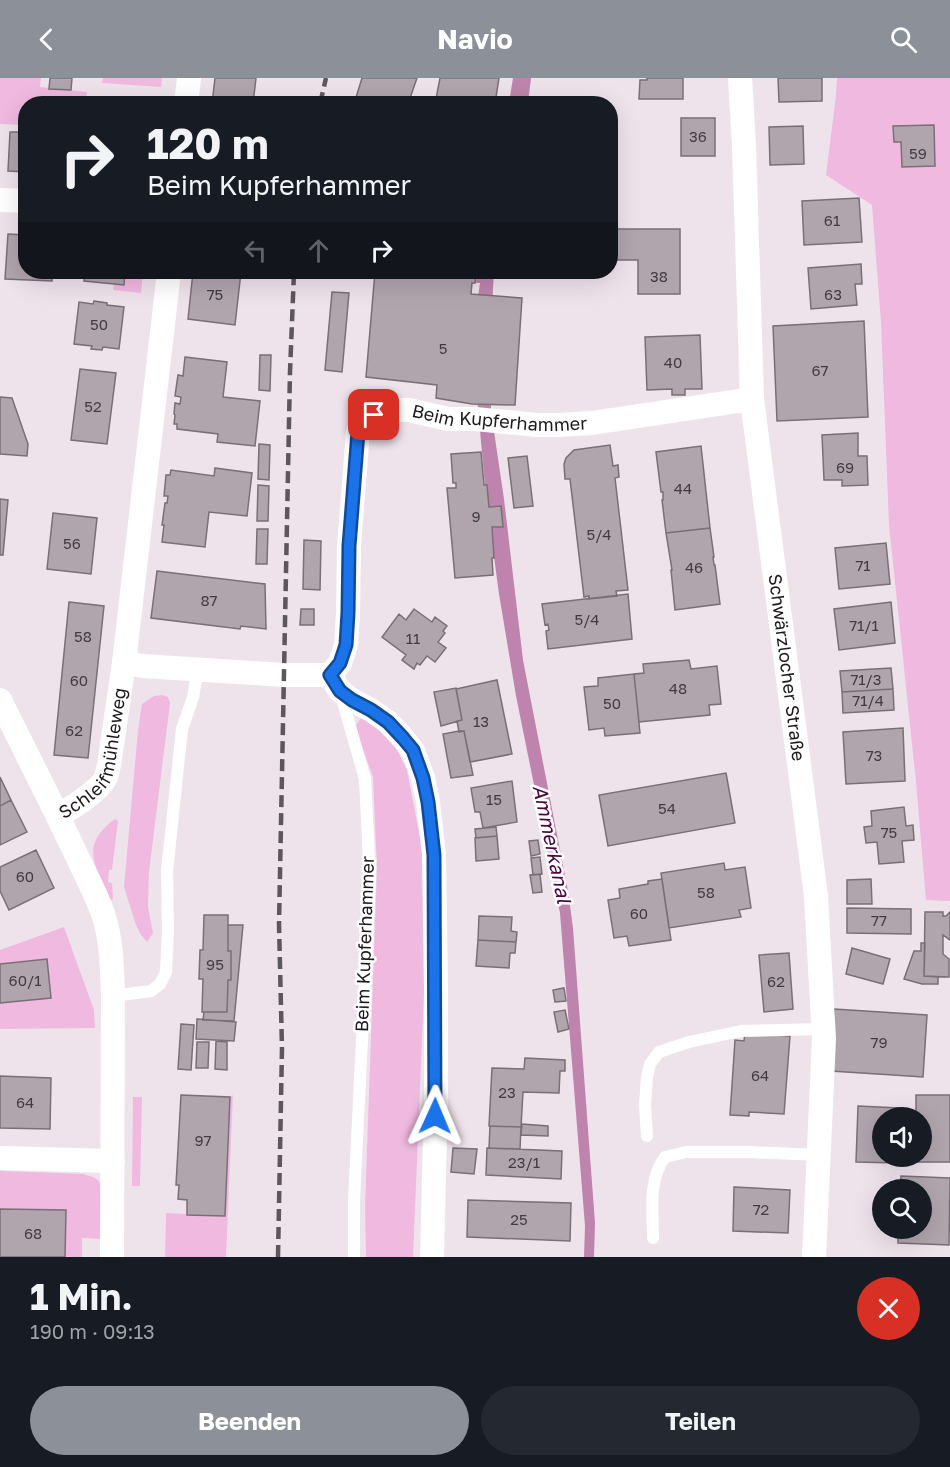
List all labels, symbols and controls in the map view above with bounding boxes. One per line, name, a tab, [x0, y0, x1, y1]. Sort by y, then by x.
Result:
icon: back	[30, 23, 63, 56]
text: Navio	[437, 23, 513, 55]
icon: search	[887, 23, 920, 56]
text: 120 m	[147, 118, 269, 168]
icon: right	[48, 120, 126, 198]
house number: 36	[689, 127, 707, 145]
house number: 59	[909, 144, 927, 162]
text: Beim Kupferhammer	[147, 169, 411, 201]
house number: 61	[824, 211, 840, 229]
icon: left	[239, 234, 272, 267]
icon: ahead	[302, 234, 335, 267]
icon: right	[365, 234, 398, 267]
house number: 38	[650, 267, 668, 285]
house number: 75	[207, 285, 223, 303]
house number: 63	[824, 285, 842, 303]
house number: 50	[90, 315, 108, 333]
house number: 5	[439, 339, 447, 357]
house number: 40	[664, 353, 682, 371]
house number: 67	[811, 361, 829, 379]
pin	[348, 389, 399, 440]
house number: 52	[84, 397, 102, 415]
icon: arrive	[357, 398, 390, 431]
street label: Beim Kupferhammer	[410, 399, 588, 435]
house number: 69	[836, 458, 854, 476]
house number: 44	[674, 479, 692, 497]
house number: 9	[471, 507, 481, 525]
house number: 5/4	[586, 525, 612, 543]
house number: 56	[63, 534, 81, 552]
house number: 71	[855, 556, 871, 574]
house number: 46	[685, 558, 703, 576]
street label: Schwärzlocher Straße	[765, 572, 811, 762]
house number: 87	[200, 591, 218, 609]
house number: 5/4	[574, 610, 600, 628]
house number: 71/1	[849, 616, 879, 634]
house number: 58	[74, 627, 92, 645]
house number: 11	[406, 629, 420, 647]
house number: 71/3	[850, 670, 882, 688]
house number: 60	[70, 671, 88, 689]
house number: 48	[669, 679, 687, 697]
street label: Schleifmühleweg	[54, 686, 130, 823]
house number: 71/4	[852, 691, 884, 709]
house number: 50	[603, 694, 621, 712]
house number: 13	[473, 712, 489, 730]
house number: 62	[65, 721, 83, 739]
house number: 73	[866, 746, 882, 764]
water label: Ammerkanal	[529, 782, 577, 906]
house number: 15	[486, 790, 502, 808]
house number: 54	[658, 799, 676, 817]
house number: 75	[881, 823, 897, 841]
street label: Beim Kupferhammer	[350, 856, 378, 1032]
house number: 60	[16, 867, 34, 885]
house number: 58	[697, 883, 715, 901]
house number: 60	[630, 904, 648, 922]
house number: 77	[871, 911, 887, 929]
house number: 95	[206, 955, 224, 973]
house number: 60/1	[9, 971, 41, 989]
house number: 62	[767, 972, 785, 990]
house number: 79	[870, 1033, 888, 1051]
house number: 64	[751, 1066, 769, 1084]
house number: 23	[498, 1083, 516, 1101]
position arrow	[403, 1084, 467, 1148]
house number: 64	[16, 1093, 34, 1111]
map controls	[872, 1107, 932, 1239]
button: sound	[872, 1107, 932, 1167]
house number: 97	[194, 1131, 212, 1149]
house number: 23/1	[508, 1153, 540, 1171]
button: search	[872, 1179, 932, 1239]
house number: 72	[753, 1200, 769, 1218]
house number: 25	[510, 1210, 528, 1228]
house number: 68	[24, 1224, 42, 1242]
text: 1 Min.	[30, 1275, 133, 1318]
button: close	[857, 1277, 920, 1340]
text: 190 m · 09:13	[30, 1319, 155, 1343]
button: Beenden	[30, 1386, 469, 1455]
button: Teilen	[481, 1386, 920, 1455]

